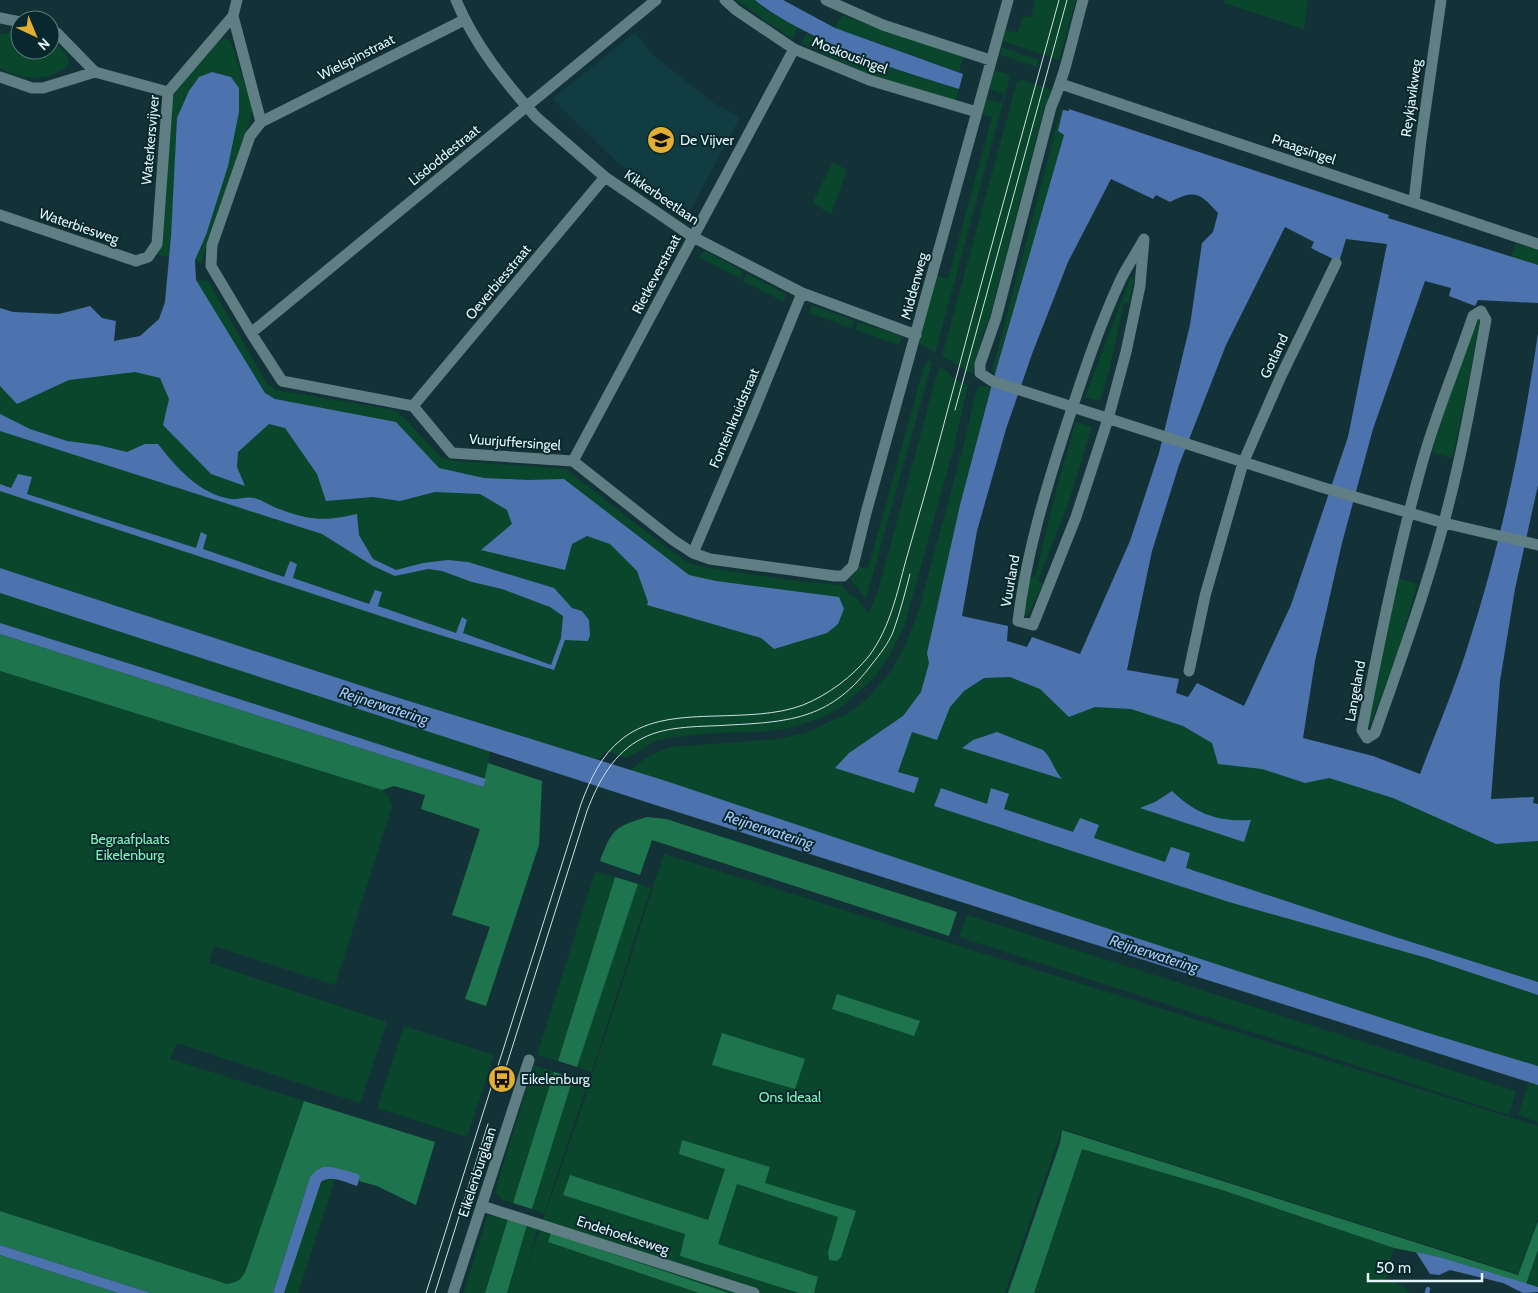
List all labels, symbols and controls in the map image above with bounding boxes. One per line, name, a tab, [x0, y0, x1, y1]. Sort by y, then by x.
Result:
north arrow	[10, 10, 60, 60]
street label: Wielspinstraat	[315, 30, 398, 84]
street label: Moskousingel	[810, 32, 891, 78]
text: N	[34, 34, 54, 54]
street label: Reykjavikweg	[1397, 57, 1426, 138]
street label: Waterkersvijver	[137, 94, 163, 186]
street label: Lisdoddestraat	[405, 121, 484, 189]
school or university icon: De Vijver	[646, 125, 676, 155]
street label: Praagsingel	[1270, 130, 1339, 169]
place label: De Vijver	[680, 131, 734, 149]
street label: Kikkerbeetlaan	[621, 165, 703, 229]
street label: Waterbiesweg	[37, 204, 122, 248]
street label: Rietkeverstraat	[628, 231, 685, 317]
street label: Oeverbiesstraat	[461, 240, 535, 323]
street label: Middenweg	[896, 249, 932, 322]
street label: Gotland	[1256, 331, 1292, 381]
street label: Fonteinkruidstraat	[705, 365, 763, 470]
street label: Vuurjuffersingel	[468, 430, 562, 454]
street label: Vuurland	[997, 553, 1023, 609]
street label: Langeland	[1341, 659, 1369, 723]
water label: Reijnerwatering	[337, 683, 432, 729]
water label: Reijnerwatering	[722, 807, 817, 853]
park label: Begraafplaats Eikelenburg	[90, 830, 170, 864]
water label: Reijnerwatering	[1107, 931, 1202, 977]
bus stop icon: Eikelenburg	[487, 1064, 517, 1094]
place label: Eikelenburg	[521, 1070, 591, 1088]
park label: Ons Ideaal	[759, 1088, 822, 1106]
street label: Eikelenburglaan	[454, 1125, 500, 1219]
street label: Endehoekseweg	[574, 1212, 673, 1259]
scale bar	[1368, 1250, 1482, 1282]
text: 50 m	[1376, 1259, 1411, 1277]

